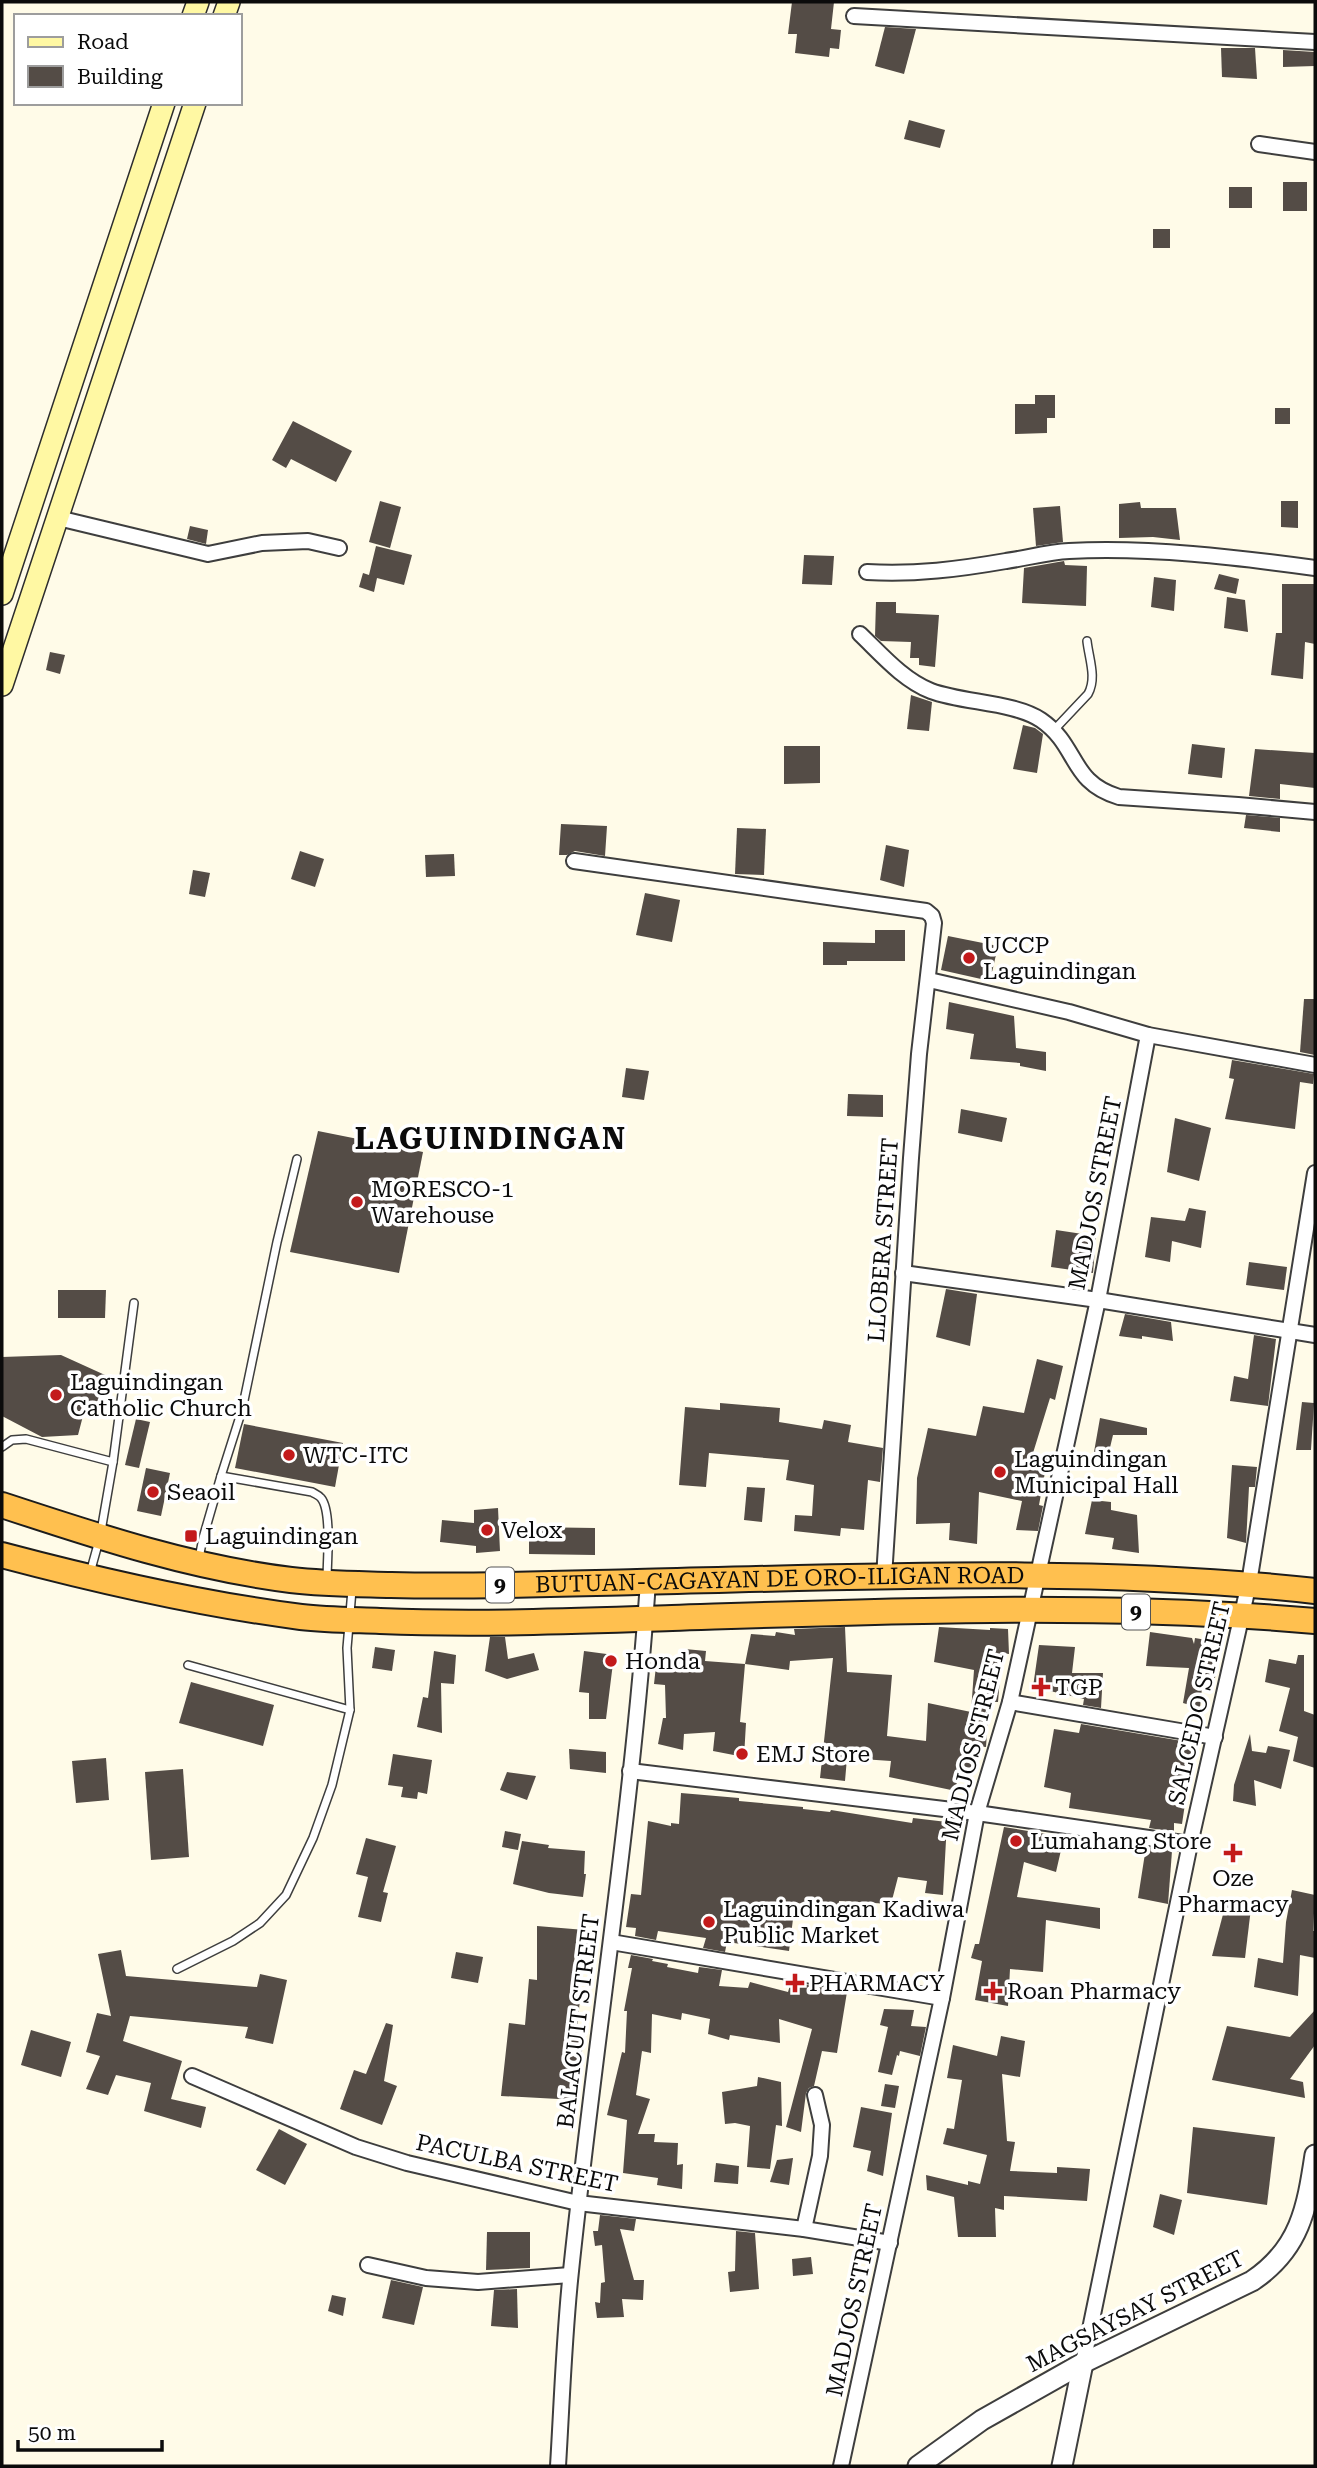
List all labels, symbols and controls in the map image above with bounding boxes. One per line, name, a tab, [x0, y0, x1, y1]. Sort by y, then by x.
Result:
legend	[14, 14, 242, 105]
text: Road	[77, 30, 129, 54]
text: Building	[77, 65, 163, 89]
place label: UCCP Laguindingan	[983, 932, 1137, 985]
marker: UCCP Laguindingan	[961, 950, 977, 966]
street label: MADJOS STREET	[1063, 1094, 1128, 1292]
district label: LAGUINDINGAN	[355, 1121, 627, 1156]
street label: LLOBERA STREET	[863, 1137, 904, 1343]
place label: MORESCO-1 Warehouse	[371, 1176, 514, 1229]
marker: MORESCO-1 Warehouse	[349, 1194, 365, 1210]
place label: Laguindingan Catholic Church	[70, 1369, 252, 1422]
marker: Laguindingan Catholic Church	[48, 1387, 64, 1403]
place label: WTC-ITC	[303, 1442, 408, 1469]
place label: Laguindingan Municipal Hall	[1014, 1446, 1178, 1499]
marker: WTC-ITC	[281, 1447, 297, 1463]
marker: Laguindingan Municipal Hall	[992, 1464, 1008, 1480]
place label: Seaoil	[167, 1479, 235, 1506]
marker: Seaoil	[145, 1484, 161, 1500]
place label: Velox	[501, 1517, 563, 1544]
marker: Velox	[479, 1522, 495, 1538]
place label: Laguindingan	[205, 1523, 359, 1550]
marker: Laguindingan	[183, 1528, 199, 1544]
street label: BUTUAN-CAGAYAN DE ORO-ILIGAN ROAD	[535, 1562, 1024, 1599]
road number: 9	[486, 1568, 514, 1602]
road number: 9	[1122, 1594, 1150, 1630]
street label: SALCEDO STREET	[1163, 1599, 1236, 1807]
street label: MADJOS STREET	[937, 1646, 1010, 1844]
place label: Honda	[625, 1648, 701, 1675]
marker: Honda	[603, 1653, 619, 1669]
place label: TGP	[1055, 1674, 1103, 1701]
marker: TGP	[1033, 1679, 1049, 1695]
place label: EMJ Store	[756, 1741, 870, 1768]
marker: EMJ Store	[734, 1746, 750, 1762]
place label: Lumahang Store	[1030, 1828, 1212, 1855]
marker: Lumahang Store	[1008, 1833, 1024, 1849]
marker: Oze Pharmacy	[1225, 1845, 1241, 1861]
place label: Oze Pharmacy	[1177, 1865, 1289, 1918]
place label: Laguindingan Kadiwa Public Market	[723, 1896, 965, 1949]
street label: BALACUIT STREET	[552, 1912, 605, 2130]
marker: Laguindingan Kadiwa Public Market	[701, 1914, 717, 1930]
place label: PHARMACY	[809, 1970, 945, 1997]
marker: PHARMACY	[787, 1975, 803, 1991]
place label: Roan Pharmacy	[1007, 1978, 1181, 2005]
marker: Roan Pharmacy	[985, 1983, 1001, 1999]
street label: PACULBA STREET	[413, 2129, 620, 2198]
street label: MADJOS STREET	[821, 2201, 888, 2399]
street label: MAGSAYSAY STREET	[1022, 2245, 1248, 2378]
scale bar	[18, 2408, 161, 2452]
text: 50 m	[28, 2421, 76, 2445]

